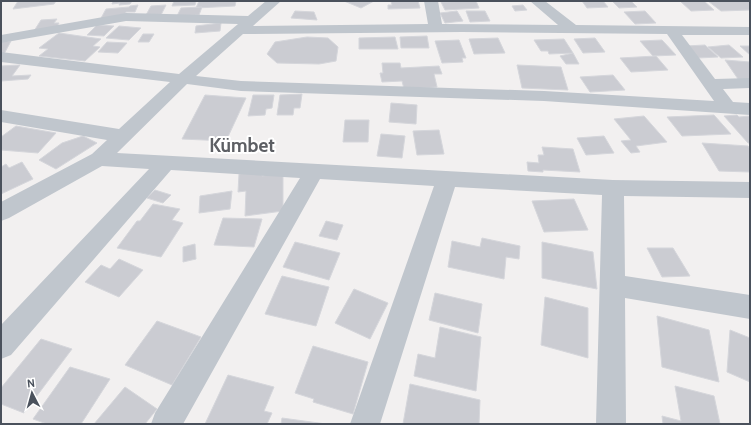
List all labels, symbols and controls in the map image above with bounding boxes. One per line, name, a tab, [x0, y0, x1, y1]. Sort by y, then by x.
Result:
district label: Kümbet	[209, 134, 275, 157]
north arrow	[12, 373, 52, 413]
text: N	[26, 376, 36, 390]

